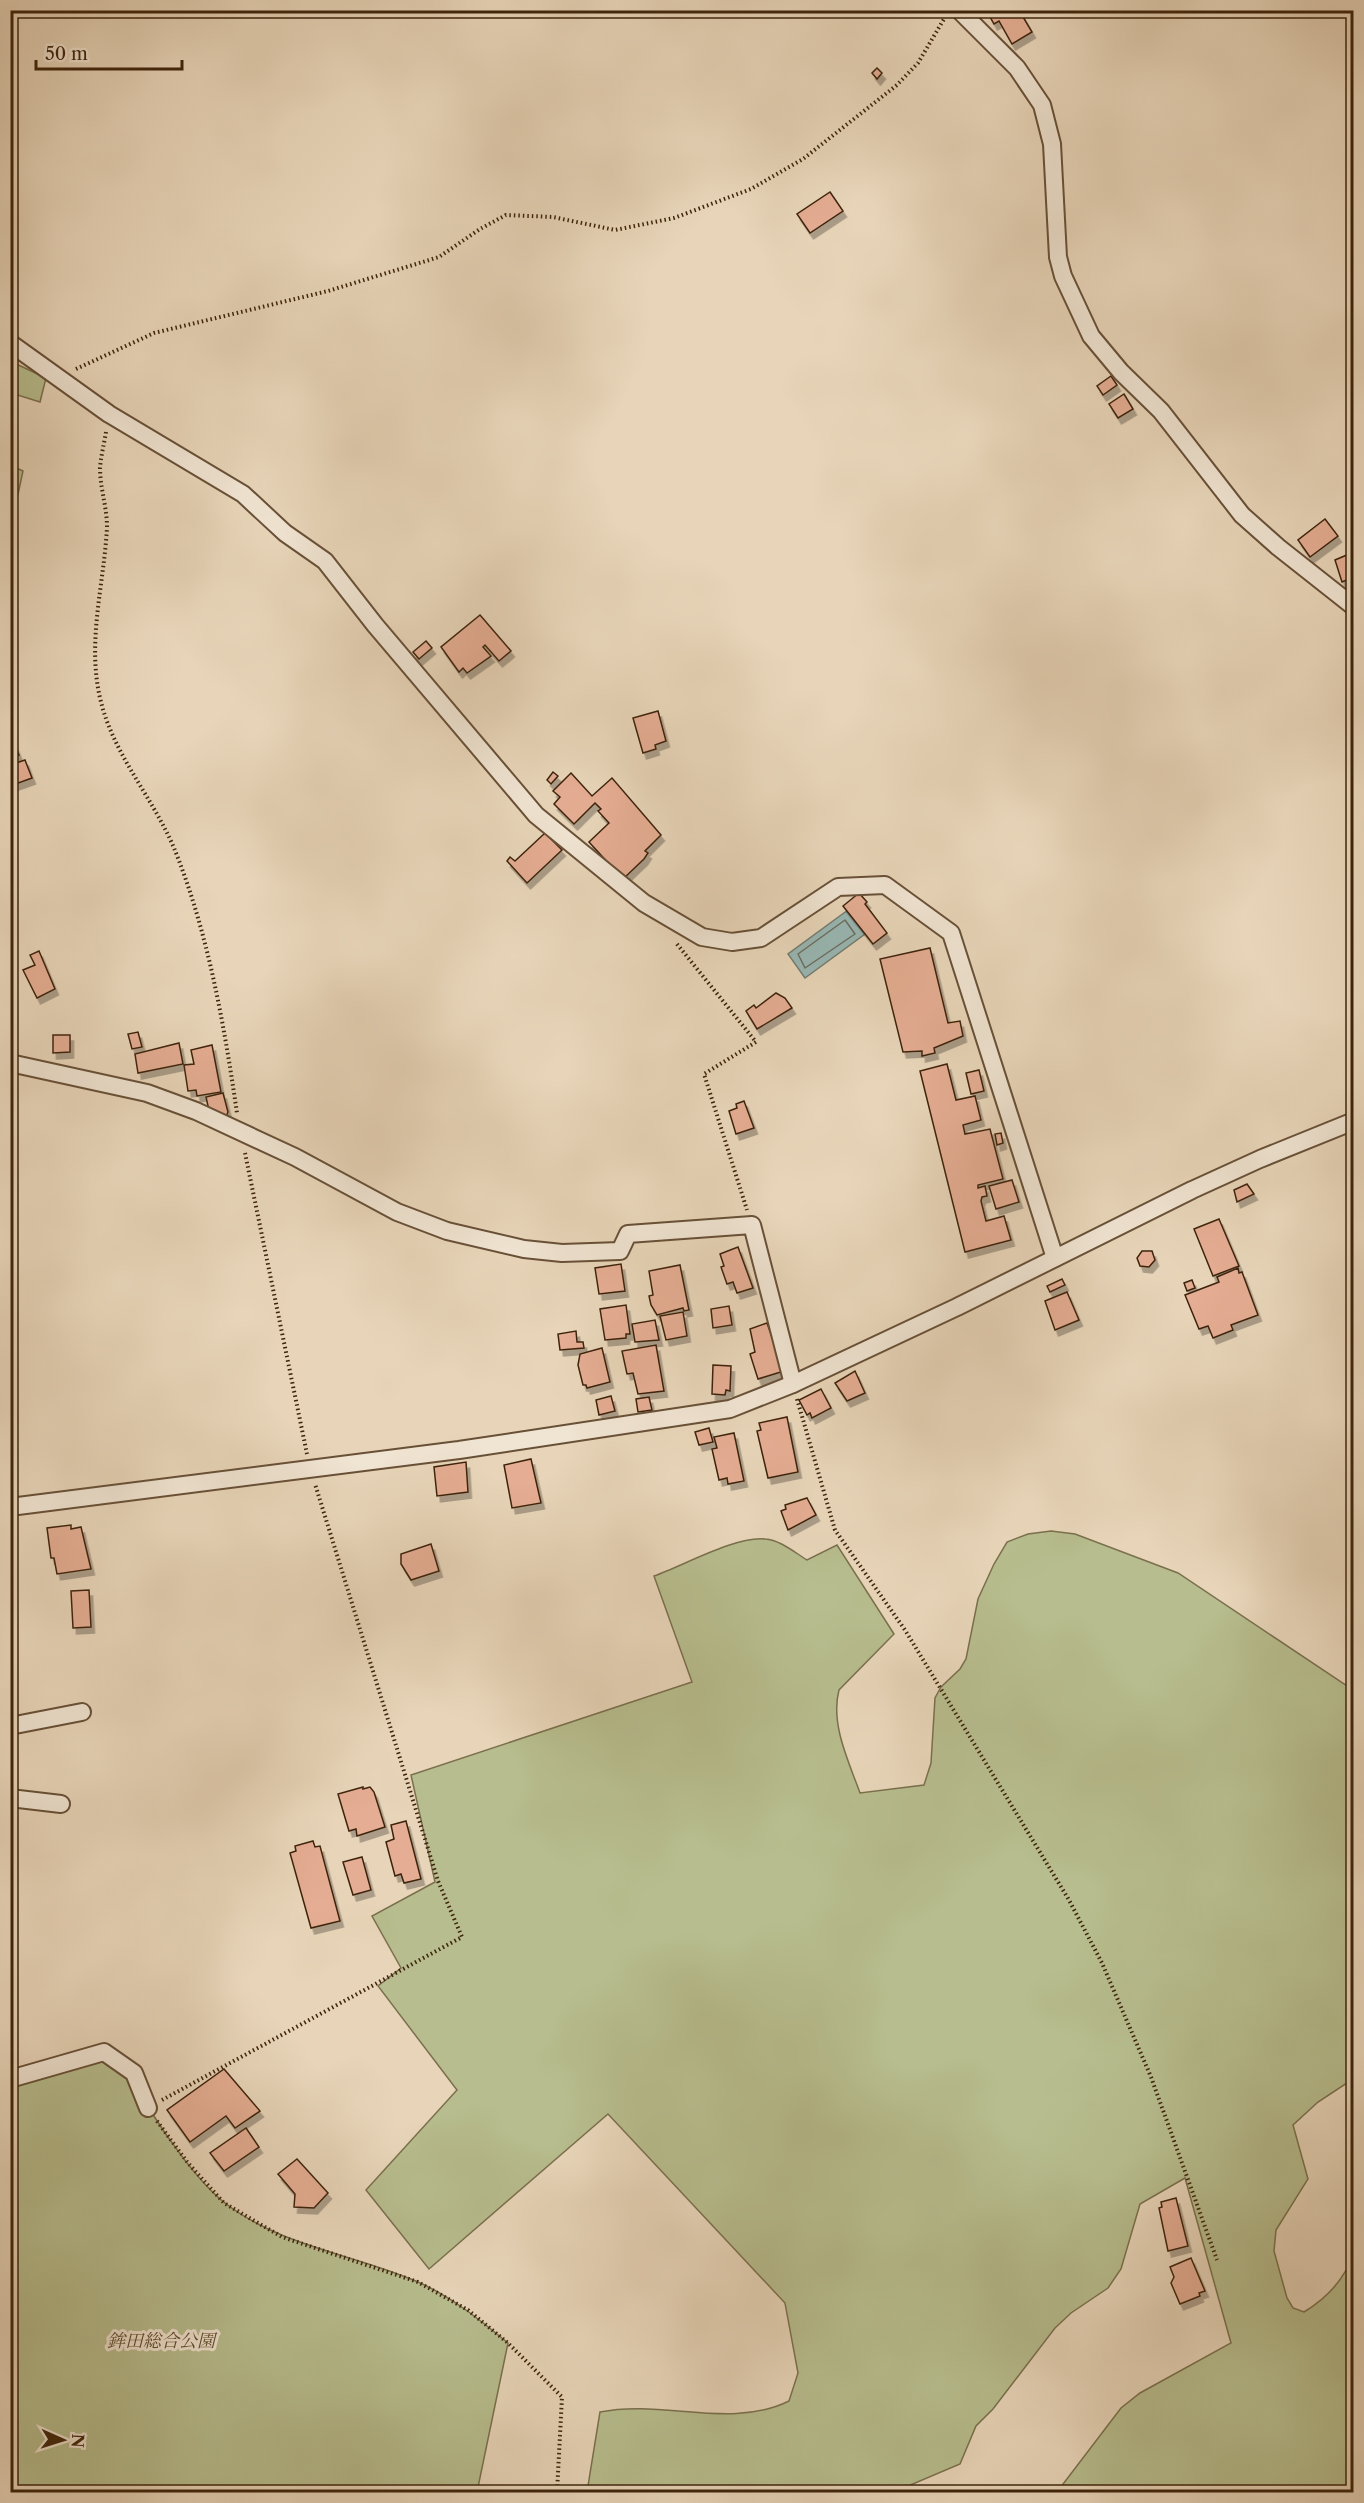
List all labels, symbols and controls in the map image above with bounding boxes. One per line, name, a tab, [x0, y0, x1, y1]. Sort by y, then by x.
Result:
scale bar	[36, 33, 182, 71]
text: 50 m	[45, 43, 88, 65]
park label: 鉾田総合公園	[107, 2330, 218, 2352]
north arrow	[33, 2410, 93, 2470]
text: N	[68, 2433, 88, 2448]

